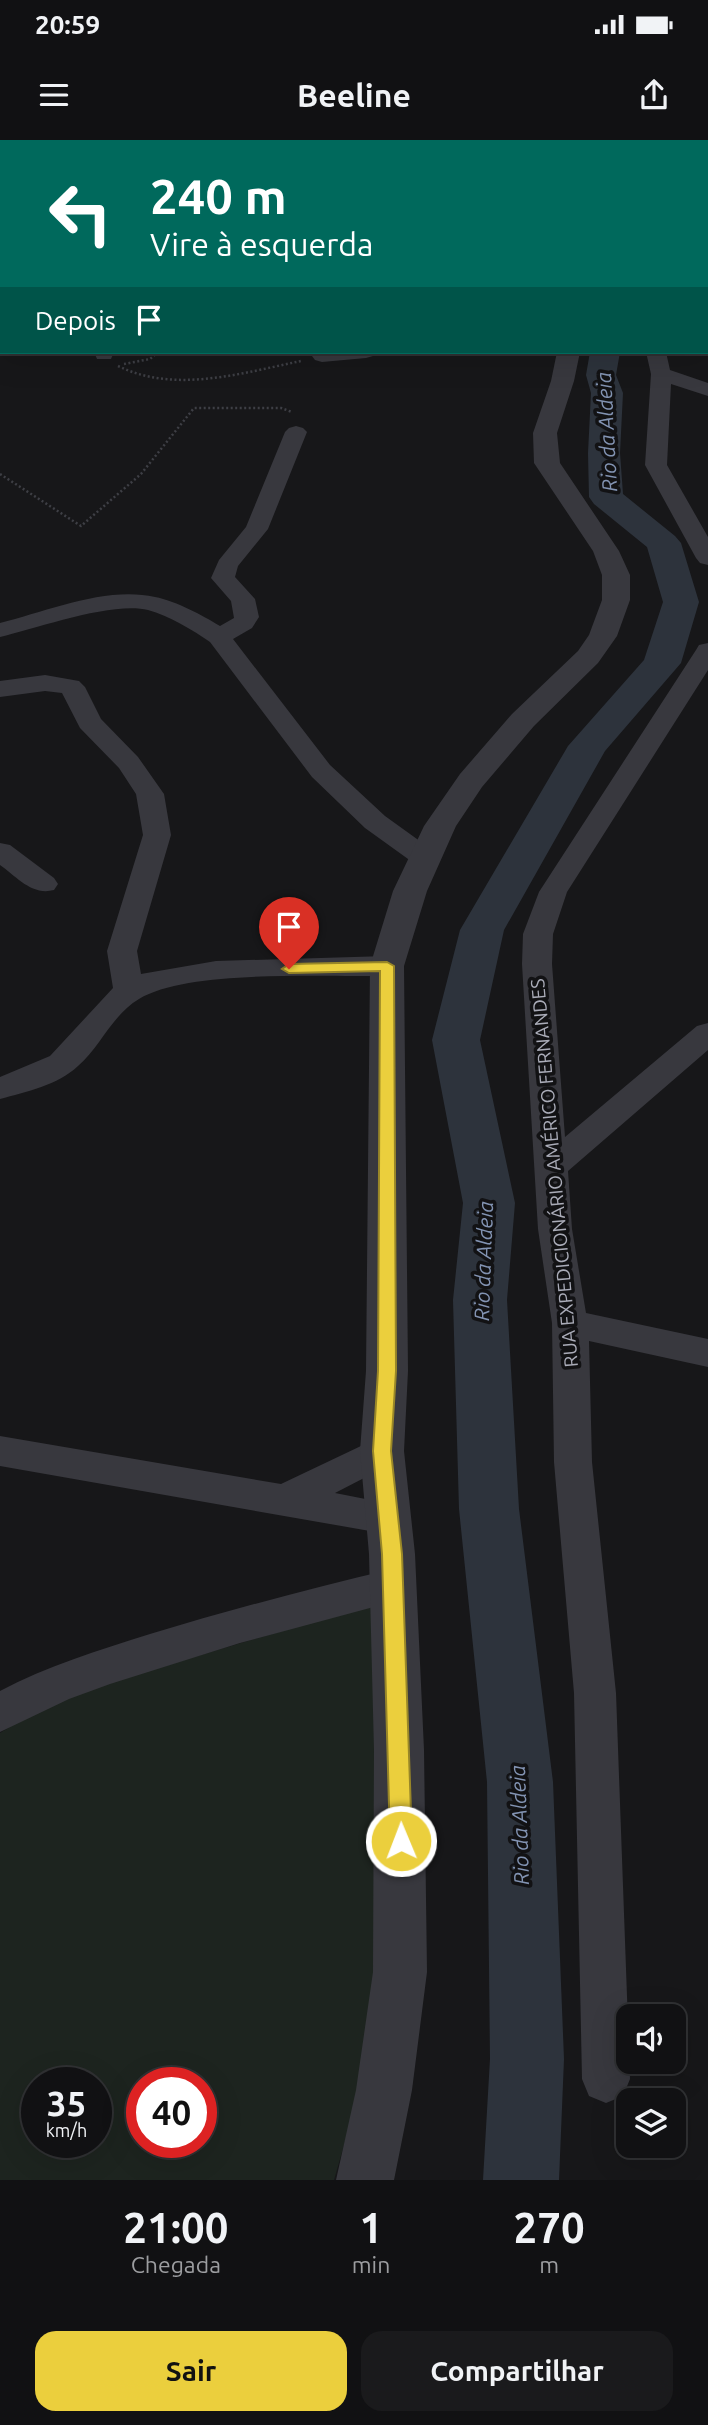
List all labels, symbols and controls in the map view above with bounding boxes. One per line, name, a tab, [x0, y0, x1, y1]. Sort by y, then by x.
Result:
text: 20:59	[35, 10, 100, 39]
icon: menu	[35, 76, 73, 114]
icon: share	[635, 76, 673, 114]
text: Beeline	[297, 77, 411, 113]
icon: left	[35, 168, 126, 259]
text: 240 m	[150, 168, 287, 223]
text: Vire à esquerda	[150, 226, 373, 262]
icon: arrive	[130, 301, 168, 339]
text: Depois	[35, 306, 116, 335]
water label: Rio da Aldeia	[591, 372, 621, 493]
pin	[259, 897, 319, 969]
icon: arrive	[270, 908, 308, 946]
street label: RUA EXPEDICIONÁRIO AMÉRICO FERNANDES	[526, 978, 582, 1368]
water label: Rio da Aldeia	[469, 1201, 497, 1321]
water label: Rio da Aldeia	[505, 1765, 533, 1885]
position arrow	[364, 1804, 438, 1878]
map controls	[616, 2004, 686, 2158]
button: sound	[616, 2004, 686, 2074]
speed limit sign: 40	[126, 2067, 217, 2158]
text: 35	[47, 2083, 86, 2123]
button: layers	[616, 2088, 686, 2158]
text: km/h	[46, 2120, 87, 2140]
text: 21:00	[123, 2204, 228, 2251]
text: 1	[359, 2204, 383, 2251]
text: 270	[514, 2204, 585, 2251]
text: Chegada	[131, 2252, 221, 2277]
text: min	[352, 2252, 390, 2277]
text: m	[539, 2252, 559, 2277]
button: Sair	[35, 2331, 347, 2411]
button: Compartilhar	[361, 2331, 673, 2411]

